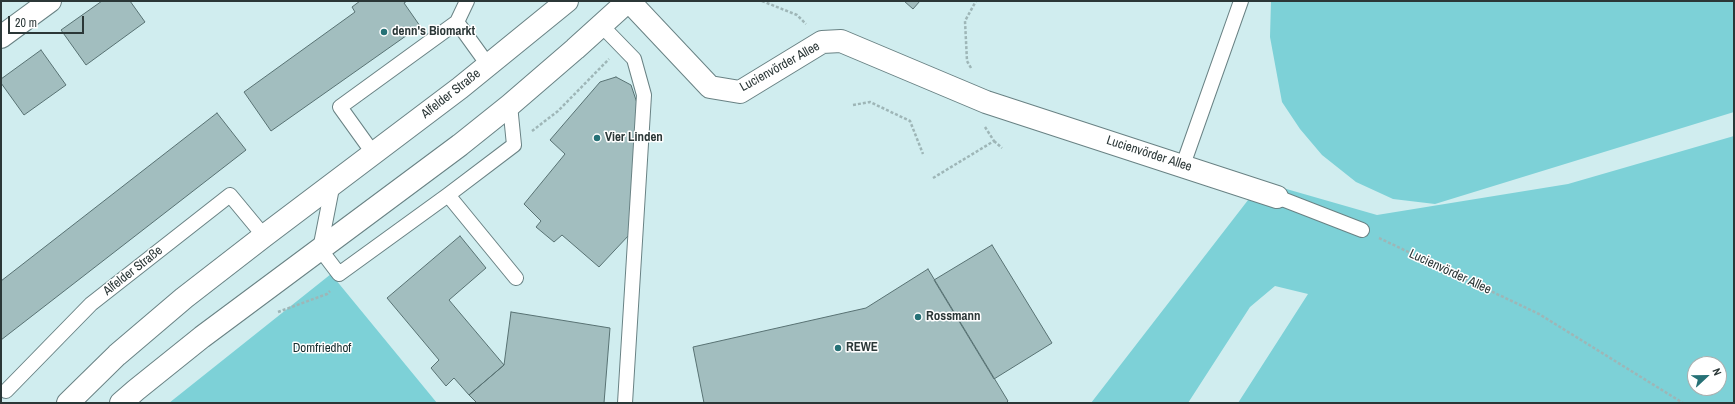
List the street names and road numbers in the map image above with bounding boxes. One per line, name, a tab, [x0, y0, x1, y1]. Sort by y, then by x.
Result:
street label: Lucienvörder Allee	[737, 39, 823, 95]
street label: Alfelder Straße	[418, 66, 484, 122]
street label: Lucienvörder Allee	[1104, 133, 1194, 175]
street label: Alfelder Straße	[100, 243, 166, 299]
street label: Lucienvörder Allee	[1406, 246, 1494, 298]

